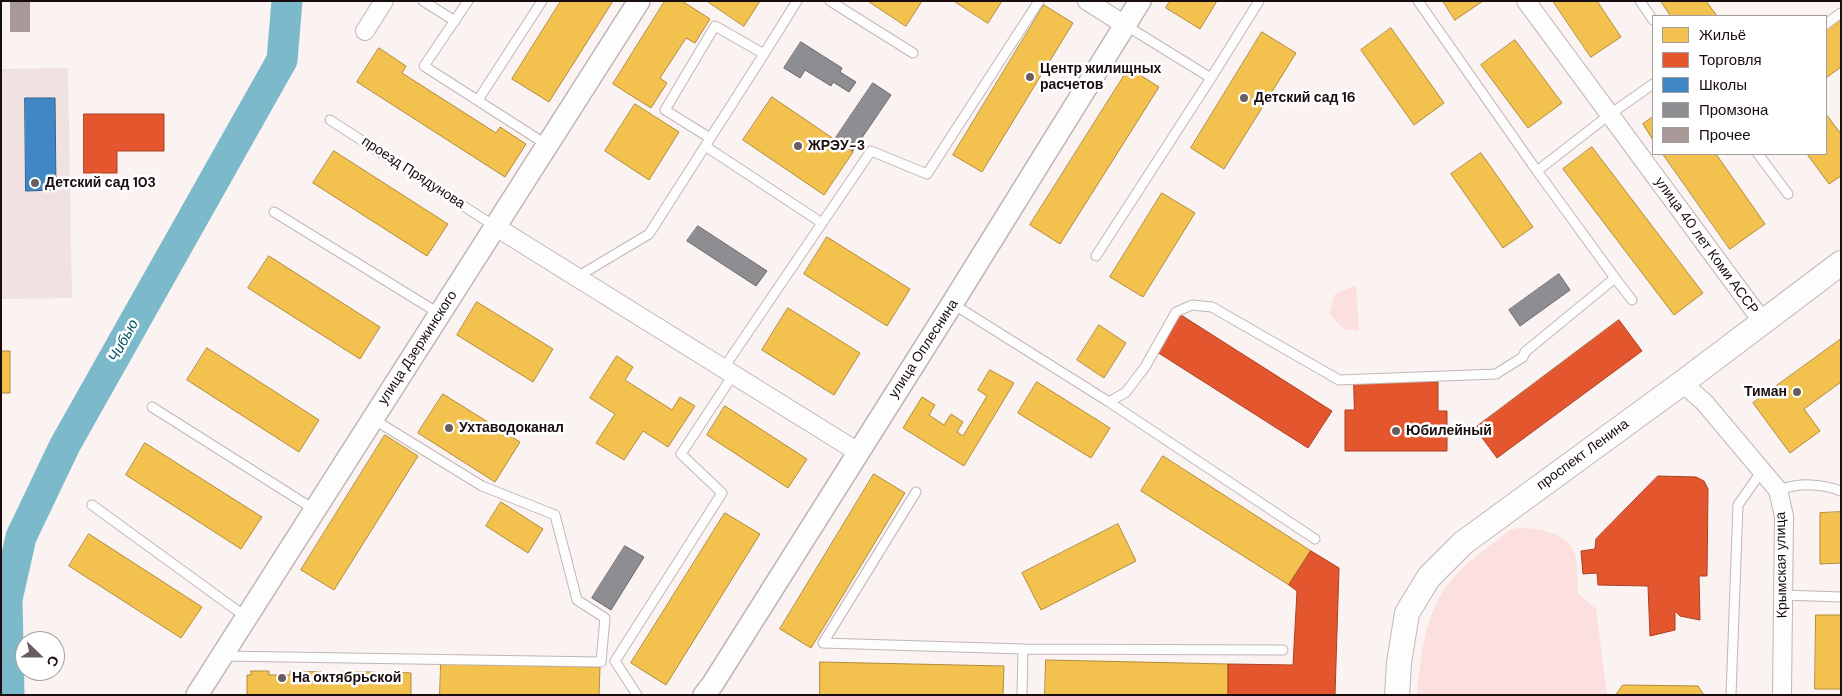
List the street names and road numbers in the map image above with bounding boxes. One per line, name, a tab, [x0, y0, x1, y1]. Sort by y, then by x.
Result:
street label: проезд Прядунова	[358, 133, 468, 213]
street label: улица 40 лет Коми АССР	[1651, 174, 1761, 318]
street label: улица Дзержинского	[375, 288, 461, 408]
street label: улица Оплеснина	[886, 296, 962, 402]
street label: проспект Ленина	[1534, 416, 1632, 494]
street label: Крымская улица	[1773, 512, 1791, 618]

